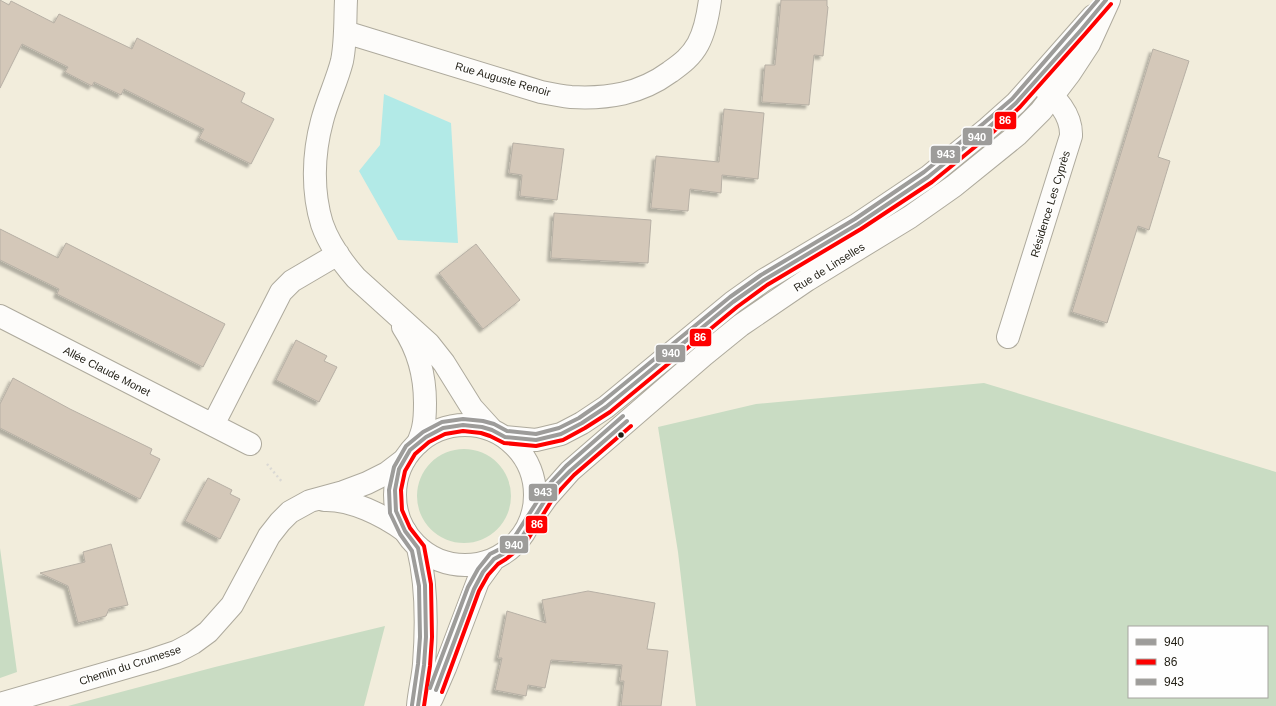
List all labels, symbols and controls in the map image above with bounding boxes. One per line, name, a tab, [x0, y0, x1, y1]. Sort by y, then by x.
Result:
street label: Rue Auguste Renoir	[454, 60, 552, 98]
line badge: 86	[994, 111, 1017, 130]
text: 86	[999, 114, 1011, 126]
line badge: 940	[962, 127, 993, 146]
text: 940	[968, 131, 986, 143]
line badge: 943	[930, 145, 961, 164]
text: 943	[937, 148, 955, 160]
street label: Résidence Les Cyprès	[1028, 149, 1072, 259]
street label: Rue de Linselles	[791, 240, 867, 294]
line badge: 86	[689, 328, 712, 347]
text: 86	[694, 331, 706, 343]
street label: Allée Claude Monet	[62, 344, 152, 398]
line badge: 940	[655, 344, 686, 363]
text: 940	[662, 347, 680, 359]
unlabelled marker	[616, 430, 626, 440]
line badge: 943	[528, 483, 558, 502]
text: 943	[534, 486, 552, 498]
line badge: 86	[525, 515, 548, 534]
text: 86	[531, 518, 543, 530]
line badge: 940	[499, 535, 529, 554]
text: 940	[505, 539, 523, 551]
legend	[1128, 626, 1268, 698]
text: 940	[1164, 635, 1184, 649]
street label: Chemin du Crumesse	[78, 643, 182, 687]
text: 86	[1164, 655, 1178, 669]
text: 943	[1164, 675, 1184, 689]

